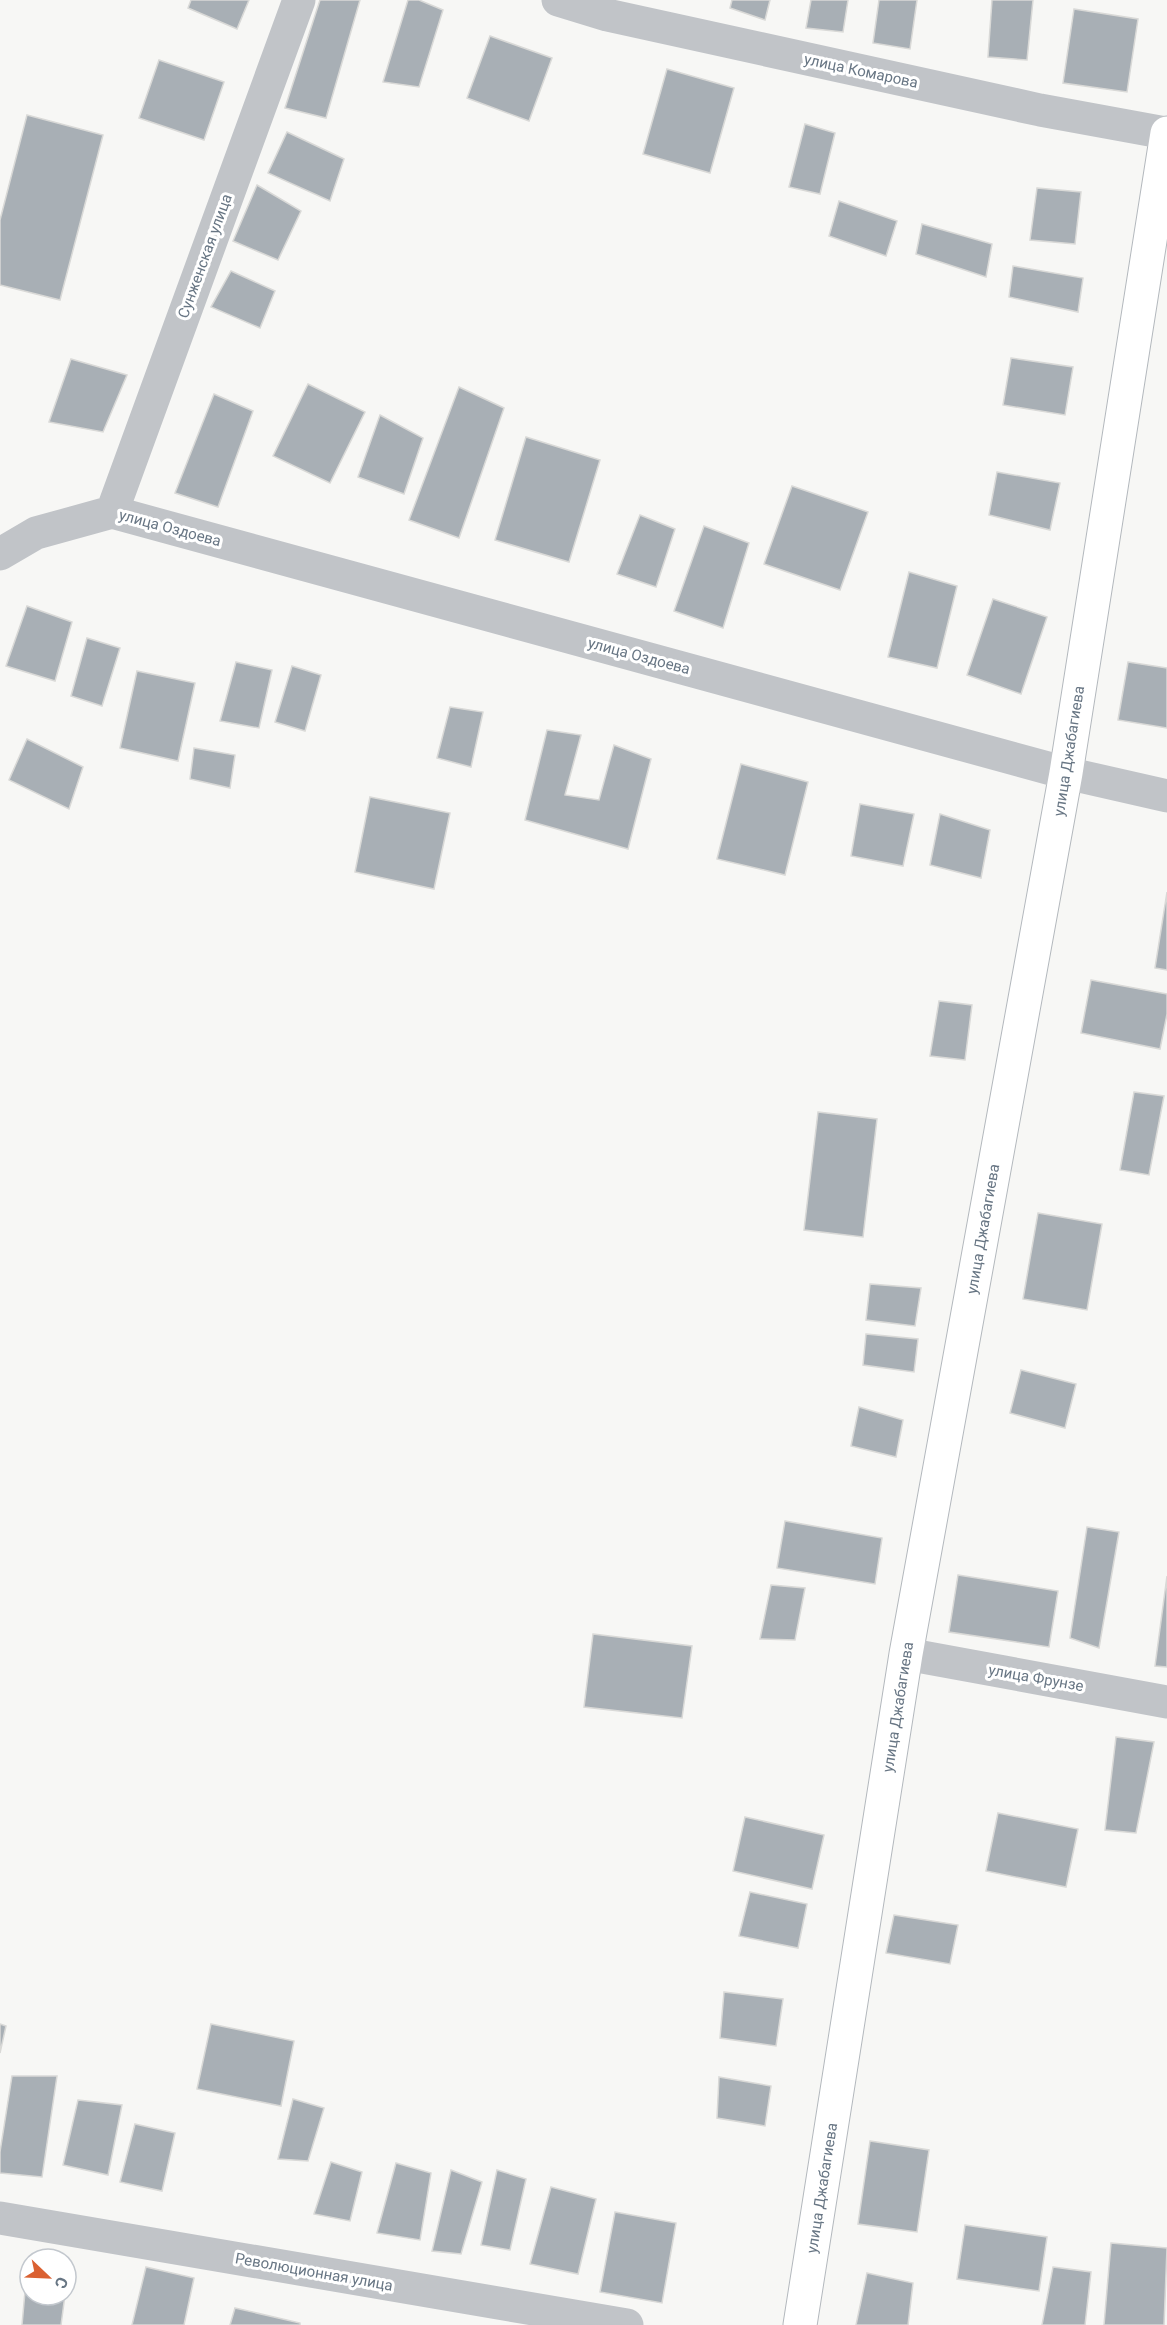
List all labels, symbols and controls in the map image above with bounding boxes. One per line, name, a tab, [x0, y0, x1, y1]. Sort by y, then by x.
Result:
street label: улица Комарова	[802, 50, 920, 92]
street label: Сунженская улица	[174, 192, 236, 320]
street label: улица Оздоева	[117, 506, 223, 550]
street label: улица Оздоева	[586, 634, 692, 678]
street label: улица Джабагиева	[1050, 684, 1088, 818]
street label: улица Джабагиева	[963, 1162, 1003, 1296]
street label: улица Джабагиева	[879, 1640, 917, 1774]
street label: улица Фрунзе	[987, 1661, 1085, 1695]
street label: улица Джабагиева	[803, 2121, 841, 2255]
north arrow	[18, 2247, 78, 2307]
street label: Революционная улица	[234, 2249, 394, 2295]
text: С	[51, 2274, 72, 2291]

